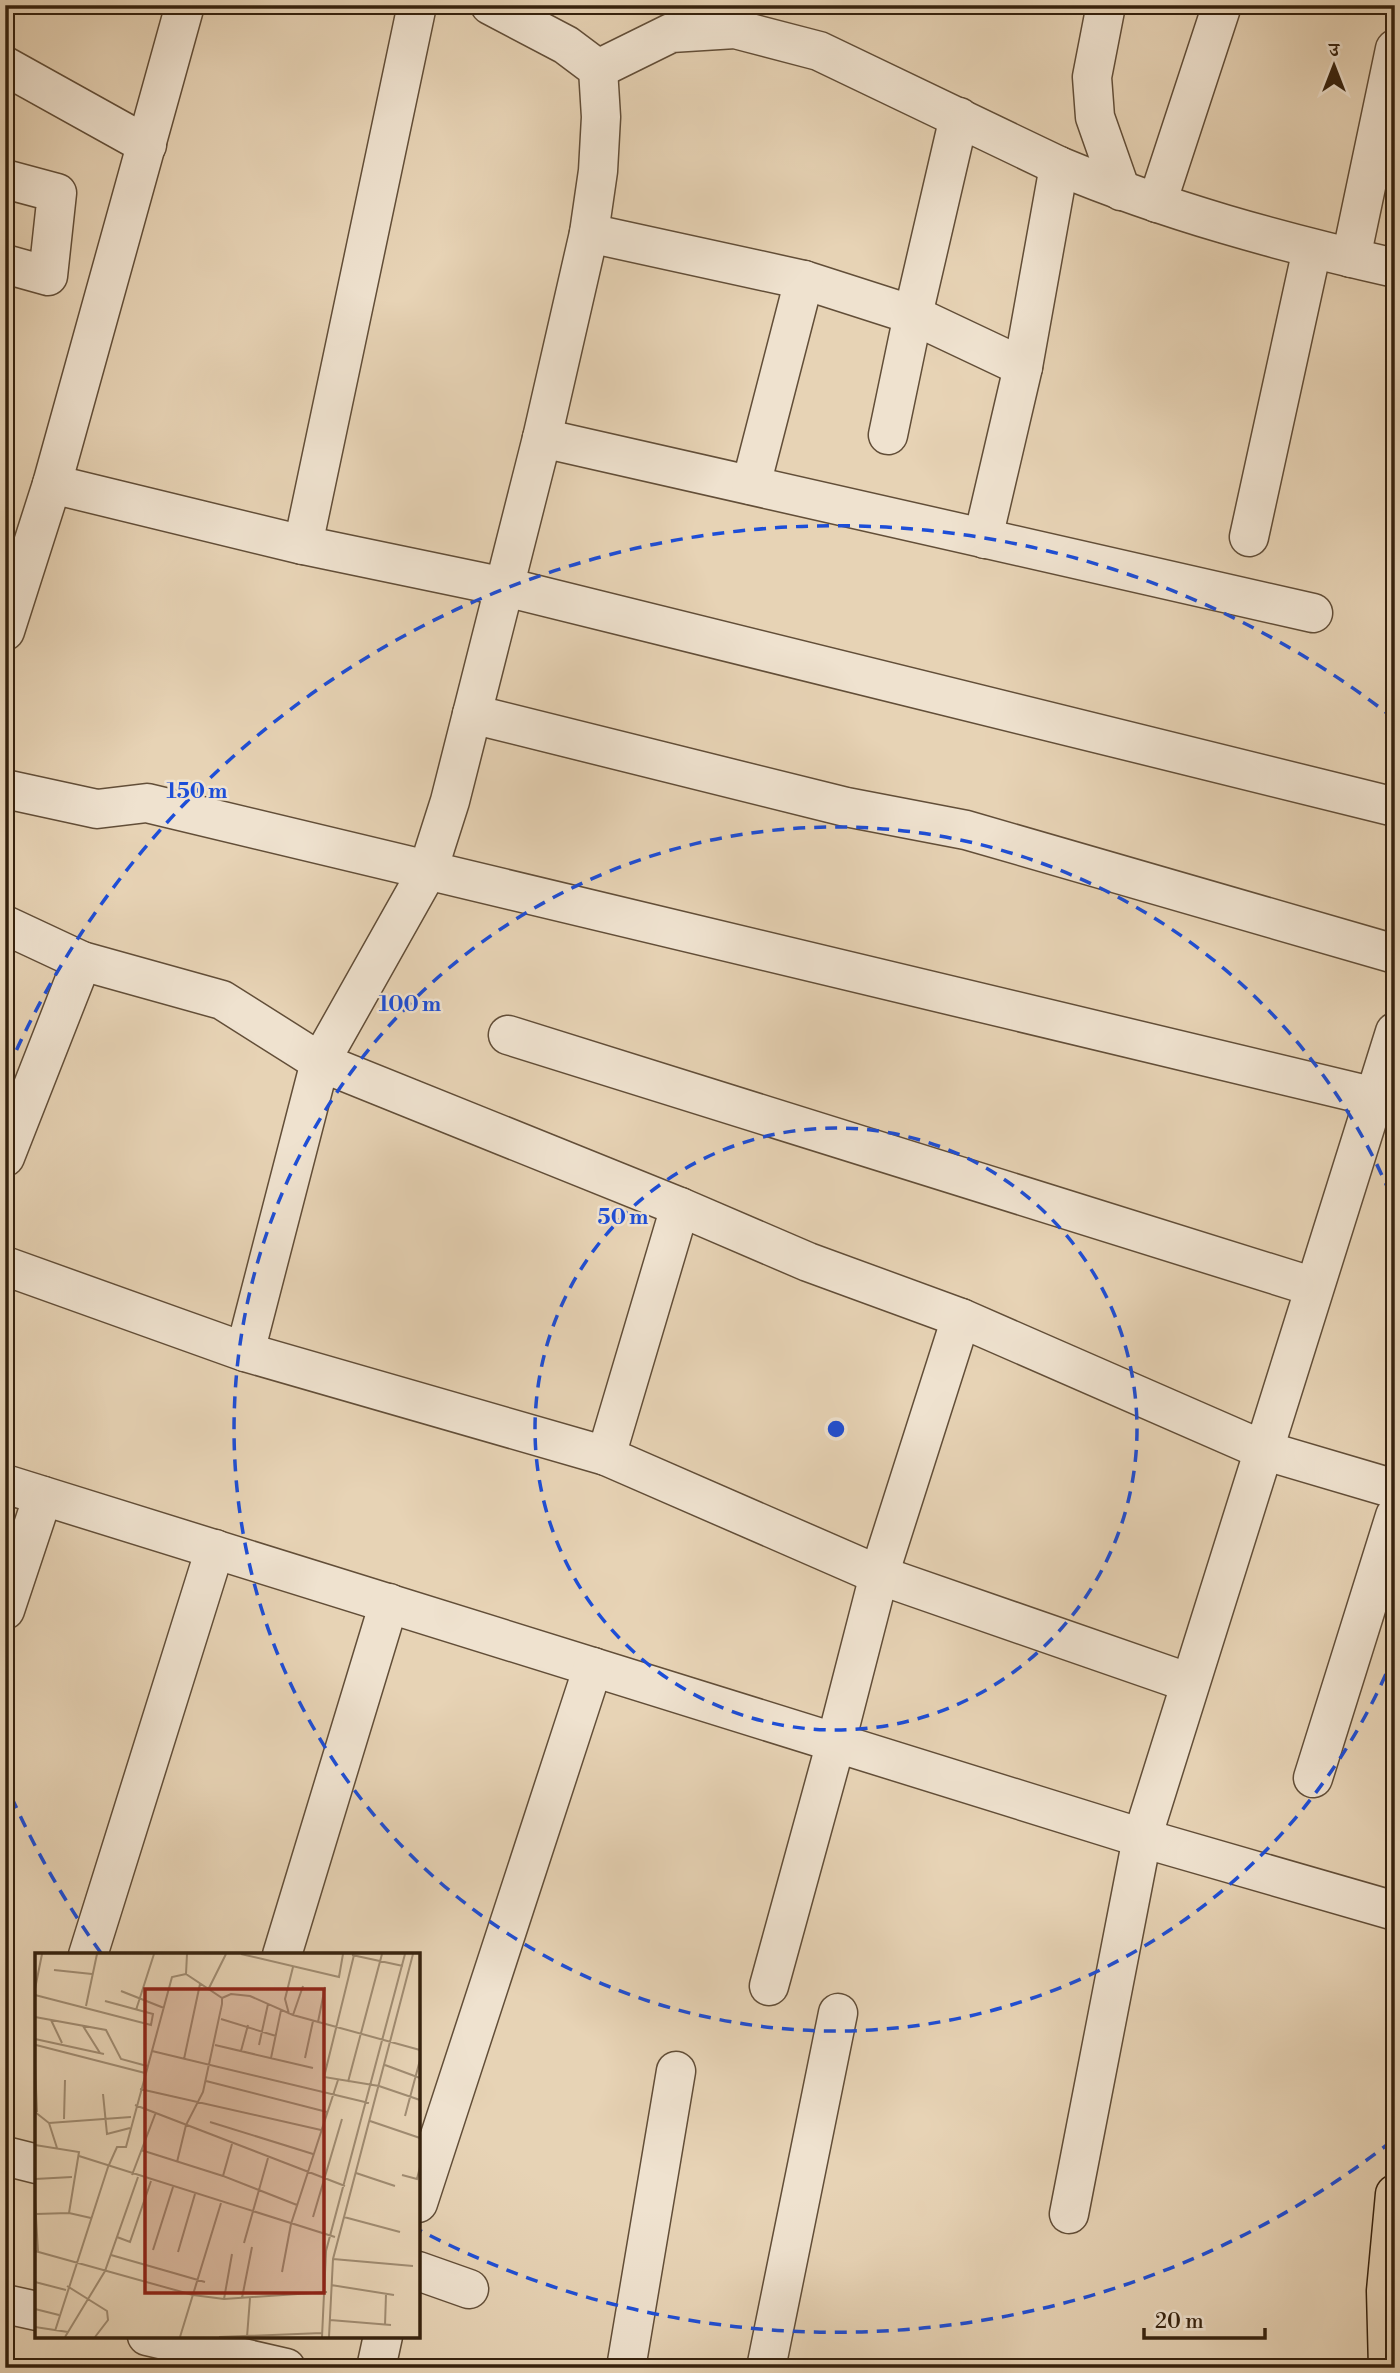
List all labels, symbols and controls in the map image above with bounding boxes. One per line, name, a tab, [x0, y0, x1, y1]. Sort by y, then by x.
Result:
north arrow	[1298, 32, 1368, 102]
text: उ	[1327, 38, 1340, 62]
text: 150 m	[167, 779, 227, 805]
text: 100 m	[379, 992, 441, 1018]
text: 50 m	[598, 1205, 648, 1231]
centre of rings	[824, 1417, 848, 1441]
inset map	[35, 1953, 420, 2338]
scale bar	[1144, 2296, 1265, 2340]
text: 20 m	[1155, 2309, 1204, 2335]

